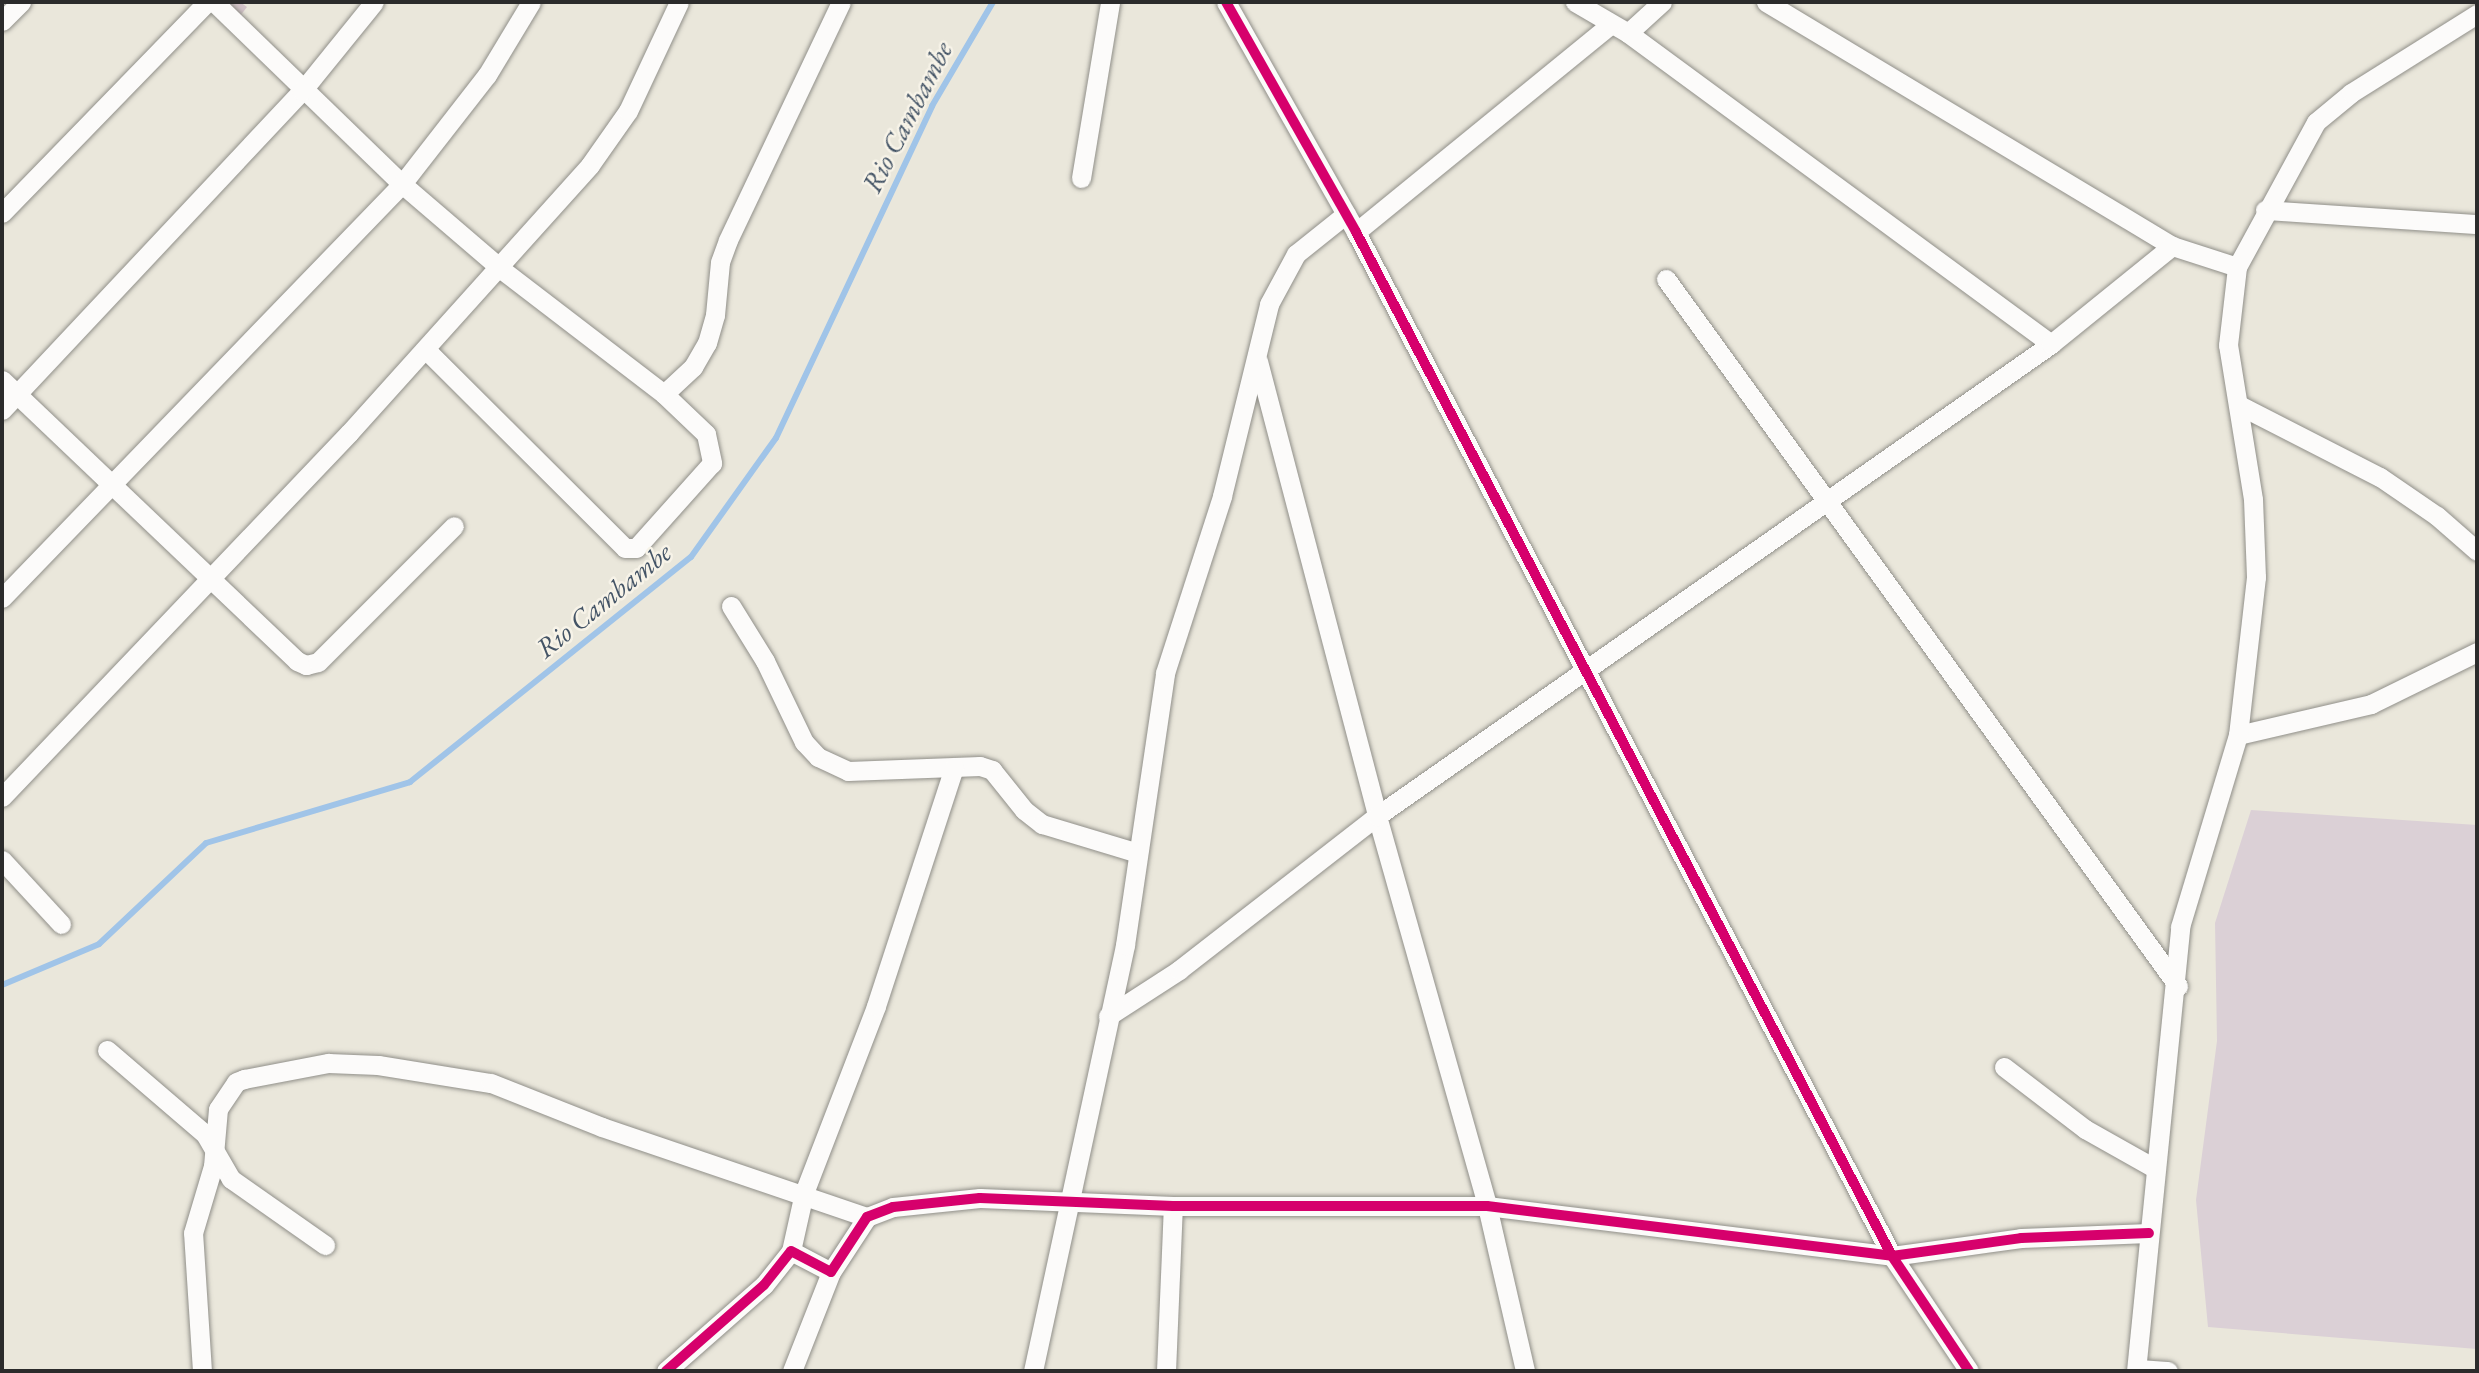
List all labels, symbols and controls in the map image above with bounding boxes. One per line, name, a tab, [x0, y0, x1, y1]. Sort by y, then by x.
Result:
water label: Rio Cambambe	[855, 36, 959, 198]
water label: Rio Cambambe	[528, 535, 678, 665]

